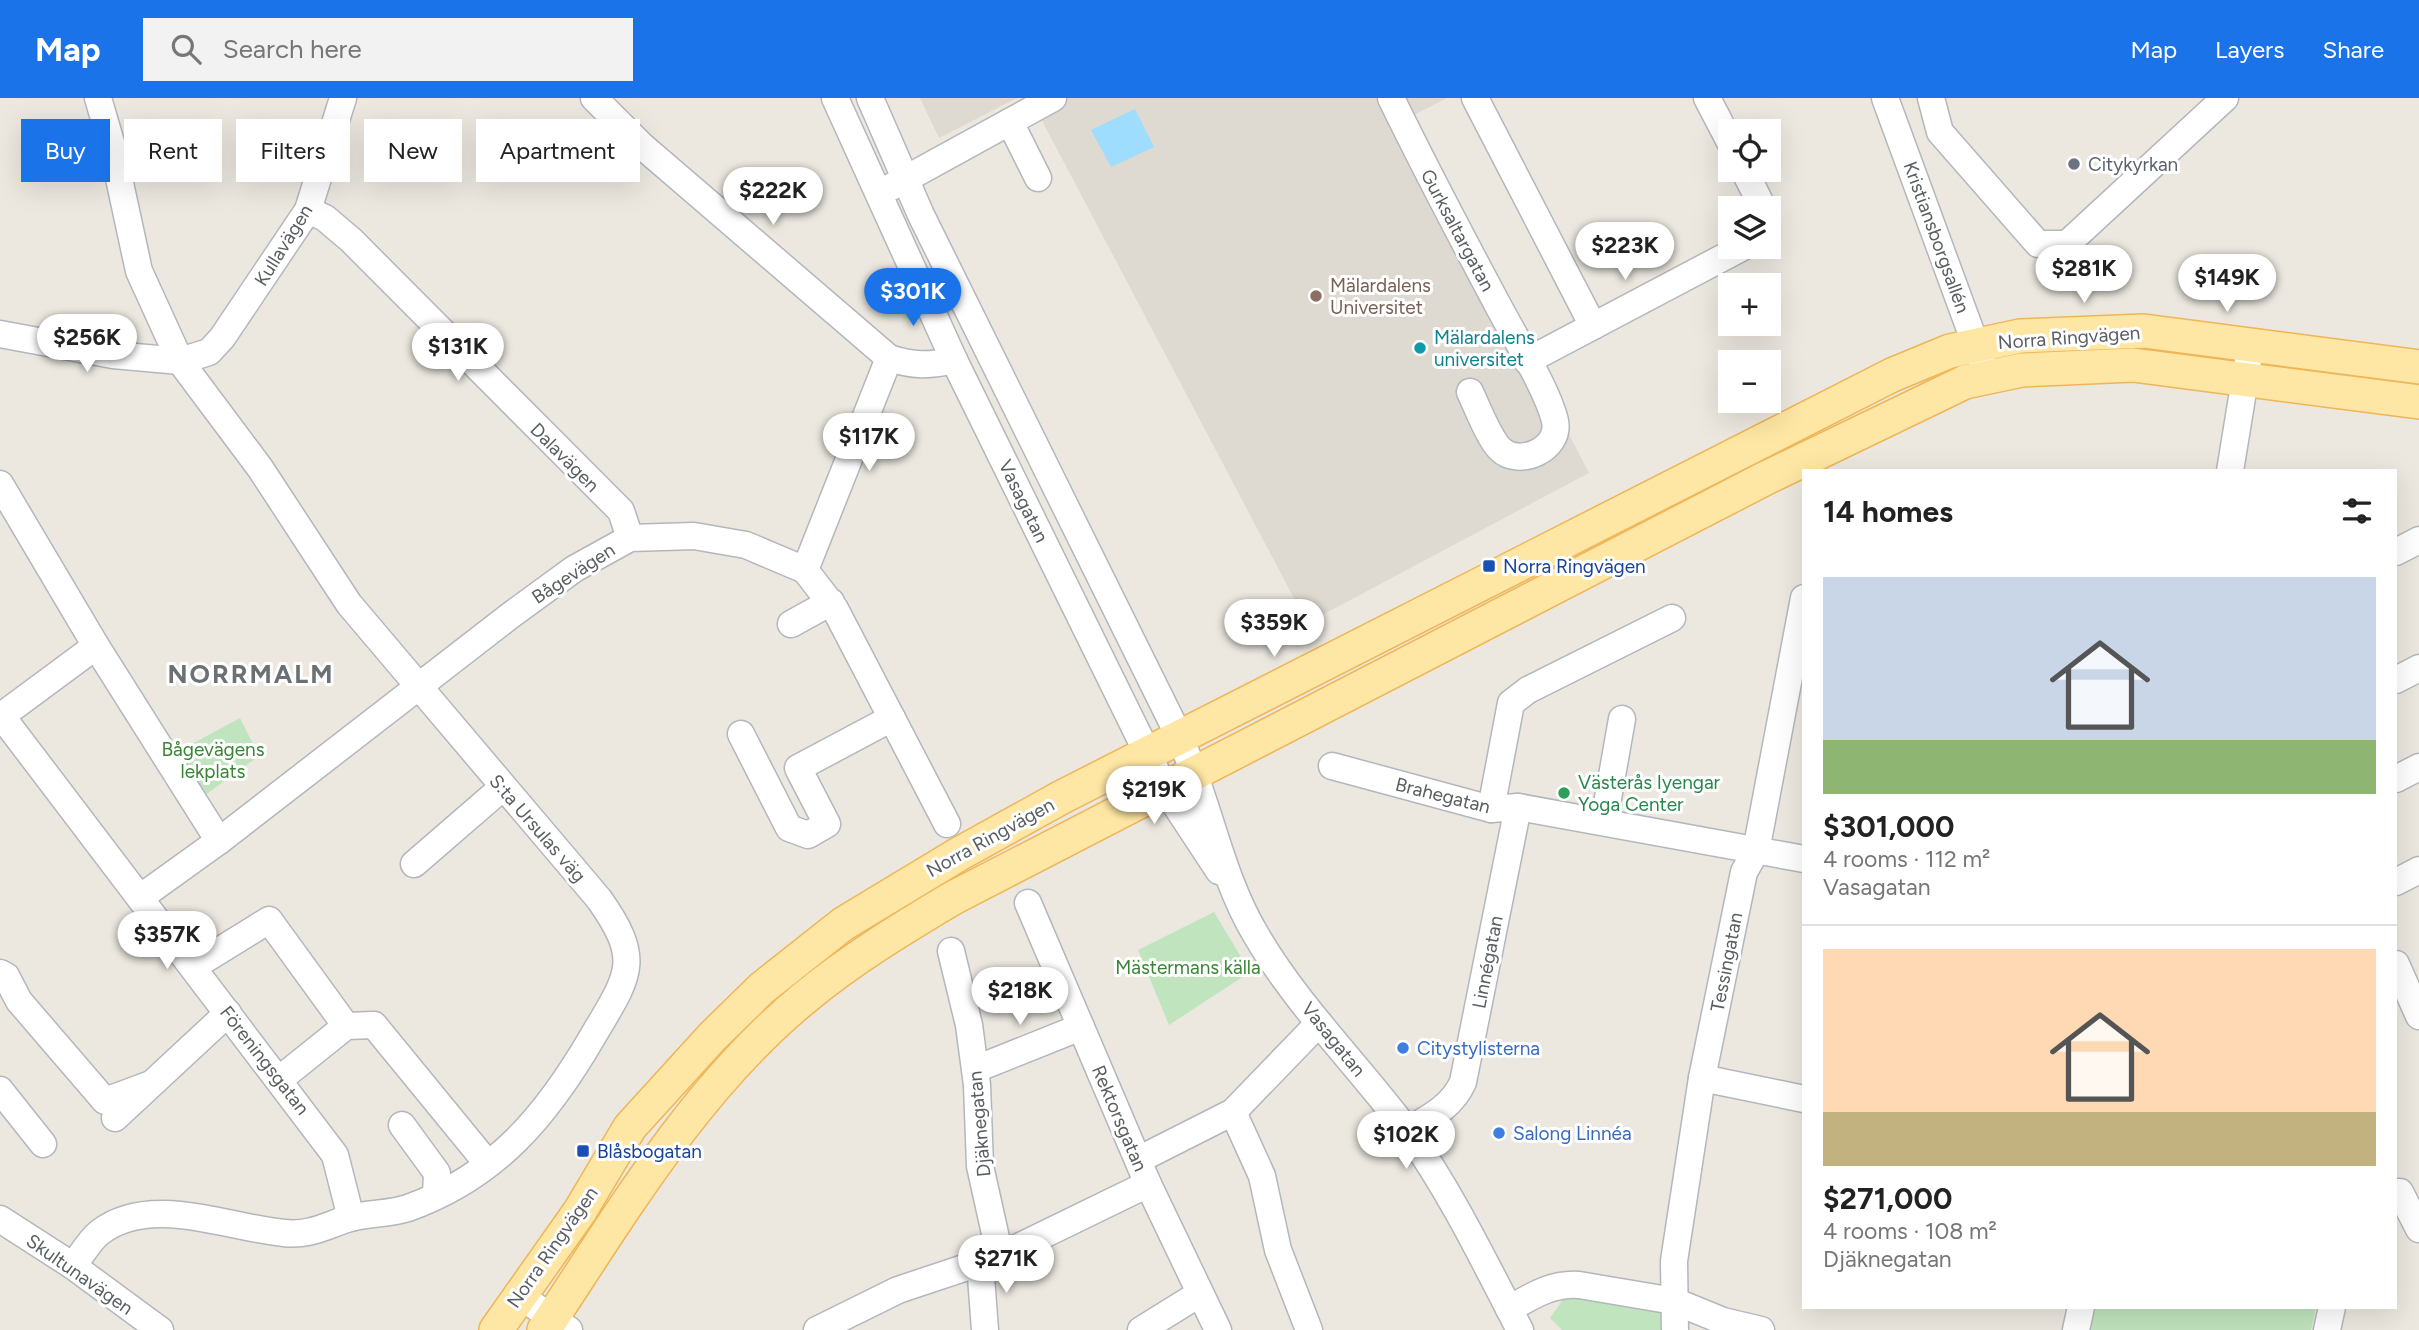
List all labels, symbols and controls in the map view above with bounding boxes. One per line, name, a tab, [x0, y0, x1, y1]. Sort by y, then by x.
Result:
search box	[143, 18, 633, 81]
text: Map	[35, 30, 101, 69]
icon: search	[167, 30, 205, 68]
text: Search here	[223, 33, 362, 65]
text: Map	[2130, 35, 2177, 64]
text: Layers	[2215, 35, 2284, 64]
text: Share	[2322, 35, 2384, 64]
chip: Buy	[21, 119, 110, 182]
chip: Rent	[124, 119, 222, 182]
chip: Filters	[236, 119, 350, 182]
chip: New	[364, 119, 462, 182]
chip: Apartment	[476, 119, 640, 182]
map controls	[1718, 119, 1781, 413]
button: locate	[1718, 119, 1781, 182]
place label: Citykyrkan	[2088, 153, 2178, 176]
marker: Citykyrkan	[2066, 156, 2082, 172]
street label: Kristiansborgsallén	[1898, 158, 1975, 316]
street label: Gurksaltargatan	[1416, 165, 1499, 295]
pin: $222K	[724, 167, 822, 227]
text: $222K	[739, 176, 807, 204]
button: layers	[1718, 196, 1781, 259]
street label: Kullavägen	[249, 200, 317, 290]
pin: $223K	[1576, 222, 1674, 282]
text: $223K	[1591, 231, 1659, 259]
pin: $281K	[2035, 246, 2133, 305]
text: $281K	[2051, 254, 2117, 282]
pin: $149K	[2178, 254, 2276, 314]
text: $149K	[2194, 263, 2260, 291]
pin: $301K	[864, 268, 962, 328]
button: +	[1718, 273, 1781, 336]
place label: Mälardalens Universitet	[1330, 274, 1431, 319]
text: $301K	[880, 277, 946, 305]
marker: Mälardalens Universitet	[1308, 288, 1324, 304]
pin: $256K	[38, 314, 136, 374]
street label: Norra Ringvägen	[1997, 321, 2141, 354]
text: $256K	[53, 323, 121, 351]
pin: $131K	[409, 324, 507, 383]
place label: Mälardalens universitet	[1434, 326, 1535, 371]
text: $131K	[428, 332, 488, 360]
marker: Mälardalens universitet	[1412, 340, 1428, 356]
button: −	[1718, 350, 1781, 413]
pin: $117K	[820, 414, 918, 473]
street label: Dalavägen	[525, 418, 604, 497]
text: $117K	[839, 422, 899, 450]
street label: Vasagatan	[994, 456, 1053, 546]
icon: filters	[2338, 492, 2376, 530]
text: 14 homes	[1823, 493, 1953, 530]
street label: Bågevägen	[527, 538, 619, 609]
place label: Norra Ringvägen	[1503, 555, 1646, 578]
marker: Norra Ringvägen	[1481, 558, 1497, 574]
pin: $359K	[1225, 600, 1323, 659]
text: $359K	[1240, 608, 1308, 636]
icon: home	[2037, 622, 2163, 748]
district label: NORRMALM	[167, 658, 335, 690]
park label: Bågevägens lekplats	[161, 738, 265, 783]
pin: $219K	[1105, 766, 1203, 826]
street label: S:ta Ursulas väg	[485, 770, 591, 887]
place label: Västerås Iyengar Yoga Center	[1578, 771, 1721, 816]
street label: Brahegatan	[1393, 773, 1493, 818]
text: $219K	[1122, 775, 1186, 803]
marker: Västerås Iyengar Yoga Center	[1556, 785, 1572, 801]
street label: Norra Ringvägen	[922, 793, 1058, 882]
text: $301,000	[1823, 808, 1954, 845]
text: 4 rooms · 112 m²	[1823, 845, 1990, 873]
text: Vasagatan	[1823, 873, 1931, 901]
street label: Tessingatan	[1706, 910, 1747, 1014]
pin: $357K	[118, 912, 216, 971]
street label: Linnégatan	[1467, 914, 1508, 1011]
text: $357K	[134, 920, 201, 948]
park label: Mästermans källa	[1115, 956, 1261, 979]
pin: $218K	[971, 968, 1069, 1027]
text: $218K	[987, 976, 1053, 1004]
icon: home	[2037, 994, 2163, 1120]
street label: Vasagatan	[1297, 998, 1371, 1081]
street label: Föreningsgatan	[215, 1001, 314, 1119]
place label: Citystylisterna	[1417, 1037, 1540, 1060]
marker: Citystylisterna	[1395, 1040, 1411, 1056]
street label: Rektorsgatan	[1087, 1062, 1152, 1175]
street label: Djäknegatan	[963, 1070, 996, 1178]
pin: $102K	[1357, 1112, 1455, 1171]
text: $102K	[1373, 1120, 1439, 1148]
place label: Salong Linnéa	[1513, 1122, 1632, 1145]
marker: Salong Linnéa	[1491, 1125, 1507, 1141]
place label: Blåsbogatan	[597, 1140, 702, 1163]
marker: Blåsbogatan	[575, 1143, 591, 1159]
text: $271,000	[1823, 1180, 1952, 1217]
street label: Norra Ringvägen	[502, 1182, 603, 1312]
text: 4 rooms · 108 m²	[1823, 1217, 1997, 1245]
street label: Skultunavägen	[22, 1229, 138, 1320]
pin: $271K	[957, 1236, 1055, 1295]
text: $271K	[974, 1244, 1038, 1272]
text: Djäknegatan	[1823, 1245, 1952, 1273]

